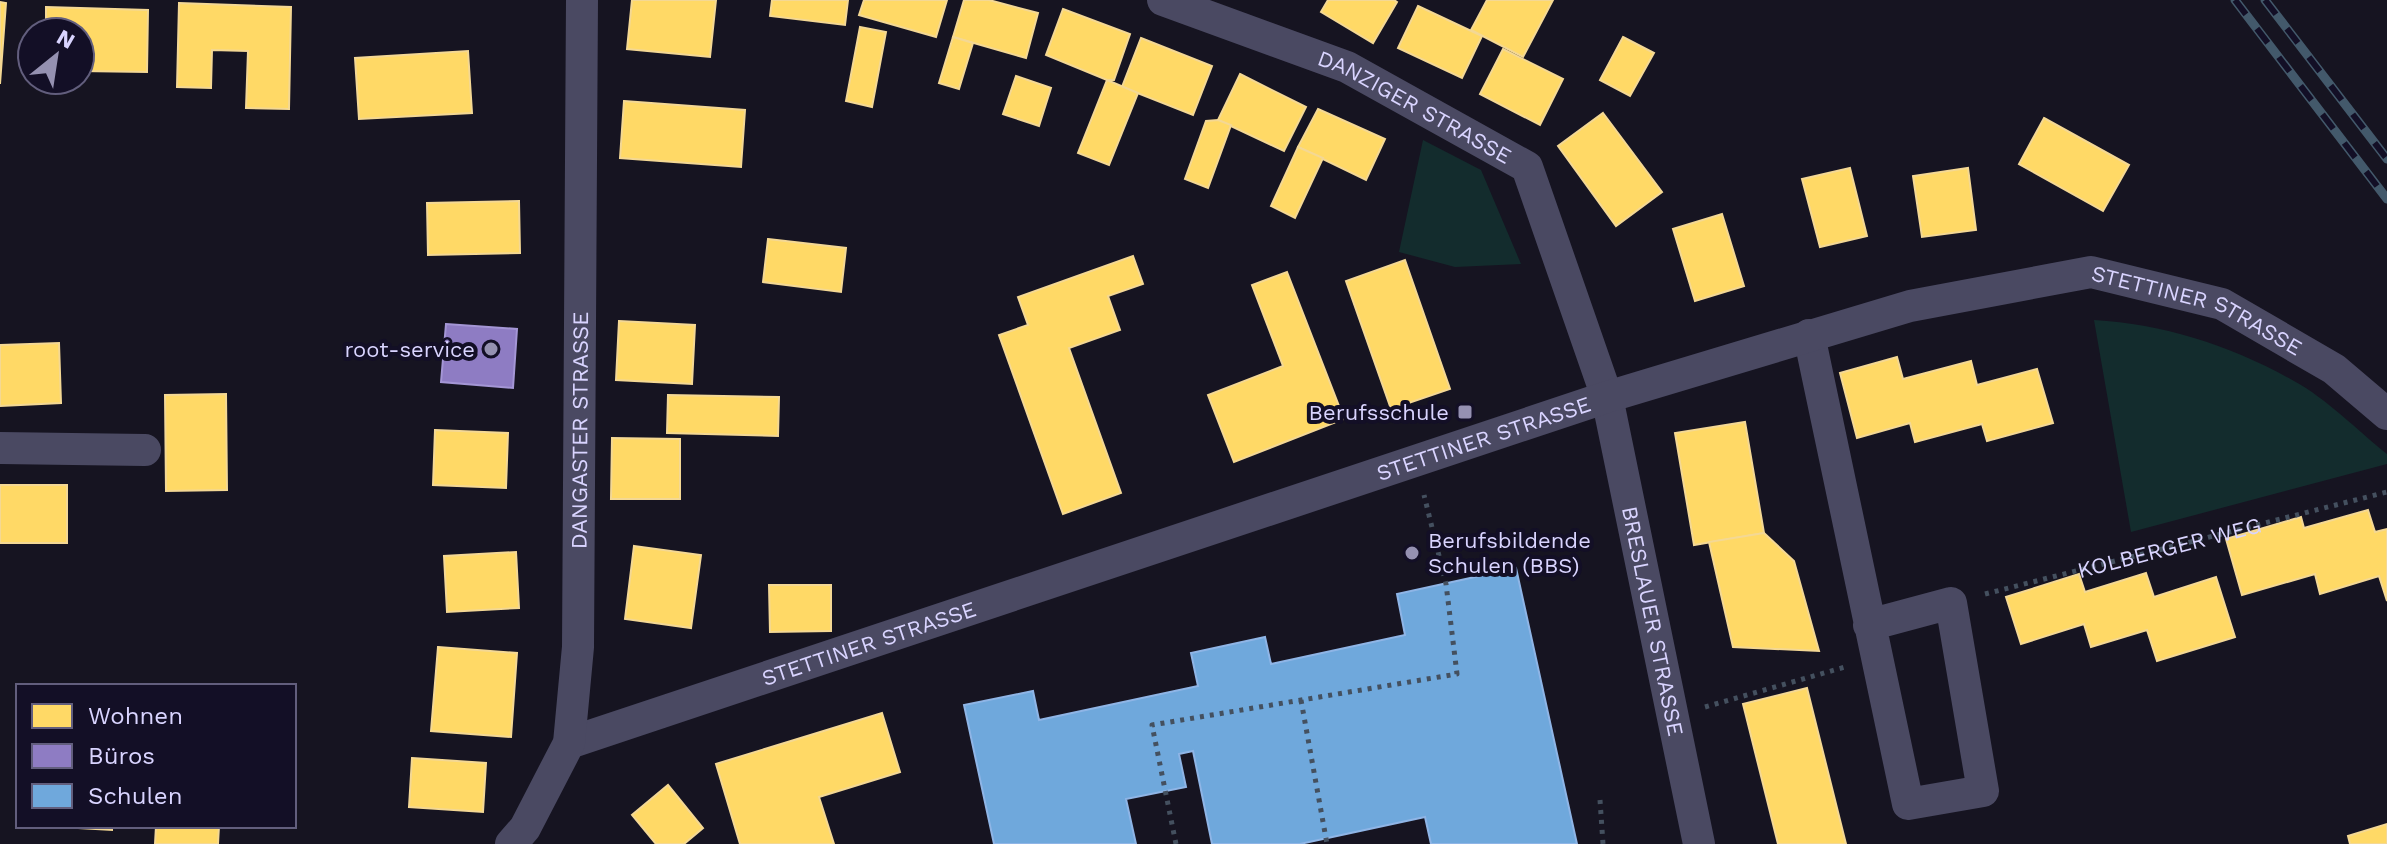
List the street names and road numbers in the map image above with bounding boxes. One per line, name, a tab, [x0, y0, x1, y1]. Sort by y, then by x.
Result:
street label: DANZIGER STRASSE	[1314, 45, 1516, 168]
street label: STETTINER STRASSE	[2089, 260, 2307, 360]
street label: DANGASTER STRASSE	[566, 312, 593, 549]
street label: STETTINER STRASSE	[1373, 391, 1594, 485]
street label: BRESLAUER STRASSE	[1617, 504, 1689, 738]
street label: KOLBERGER WEG	[2075, 512, 2264, 583]
street label: STETTINER STRASSE	[758, 596, 979, 690]

